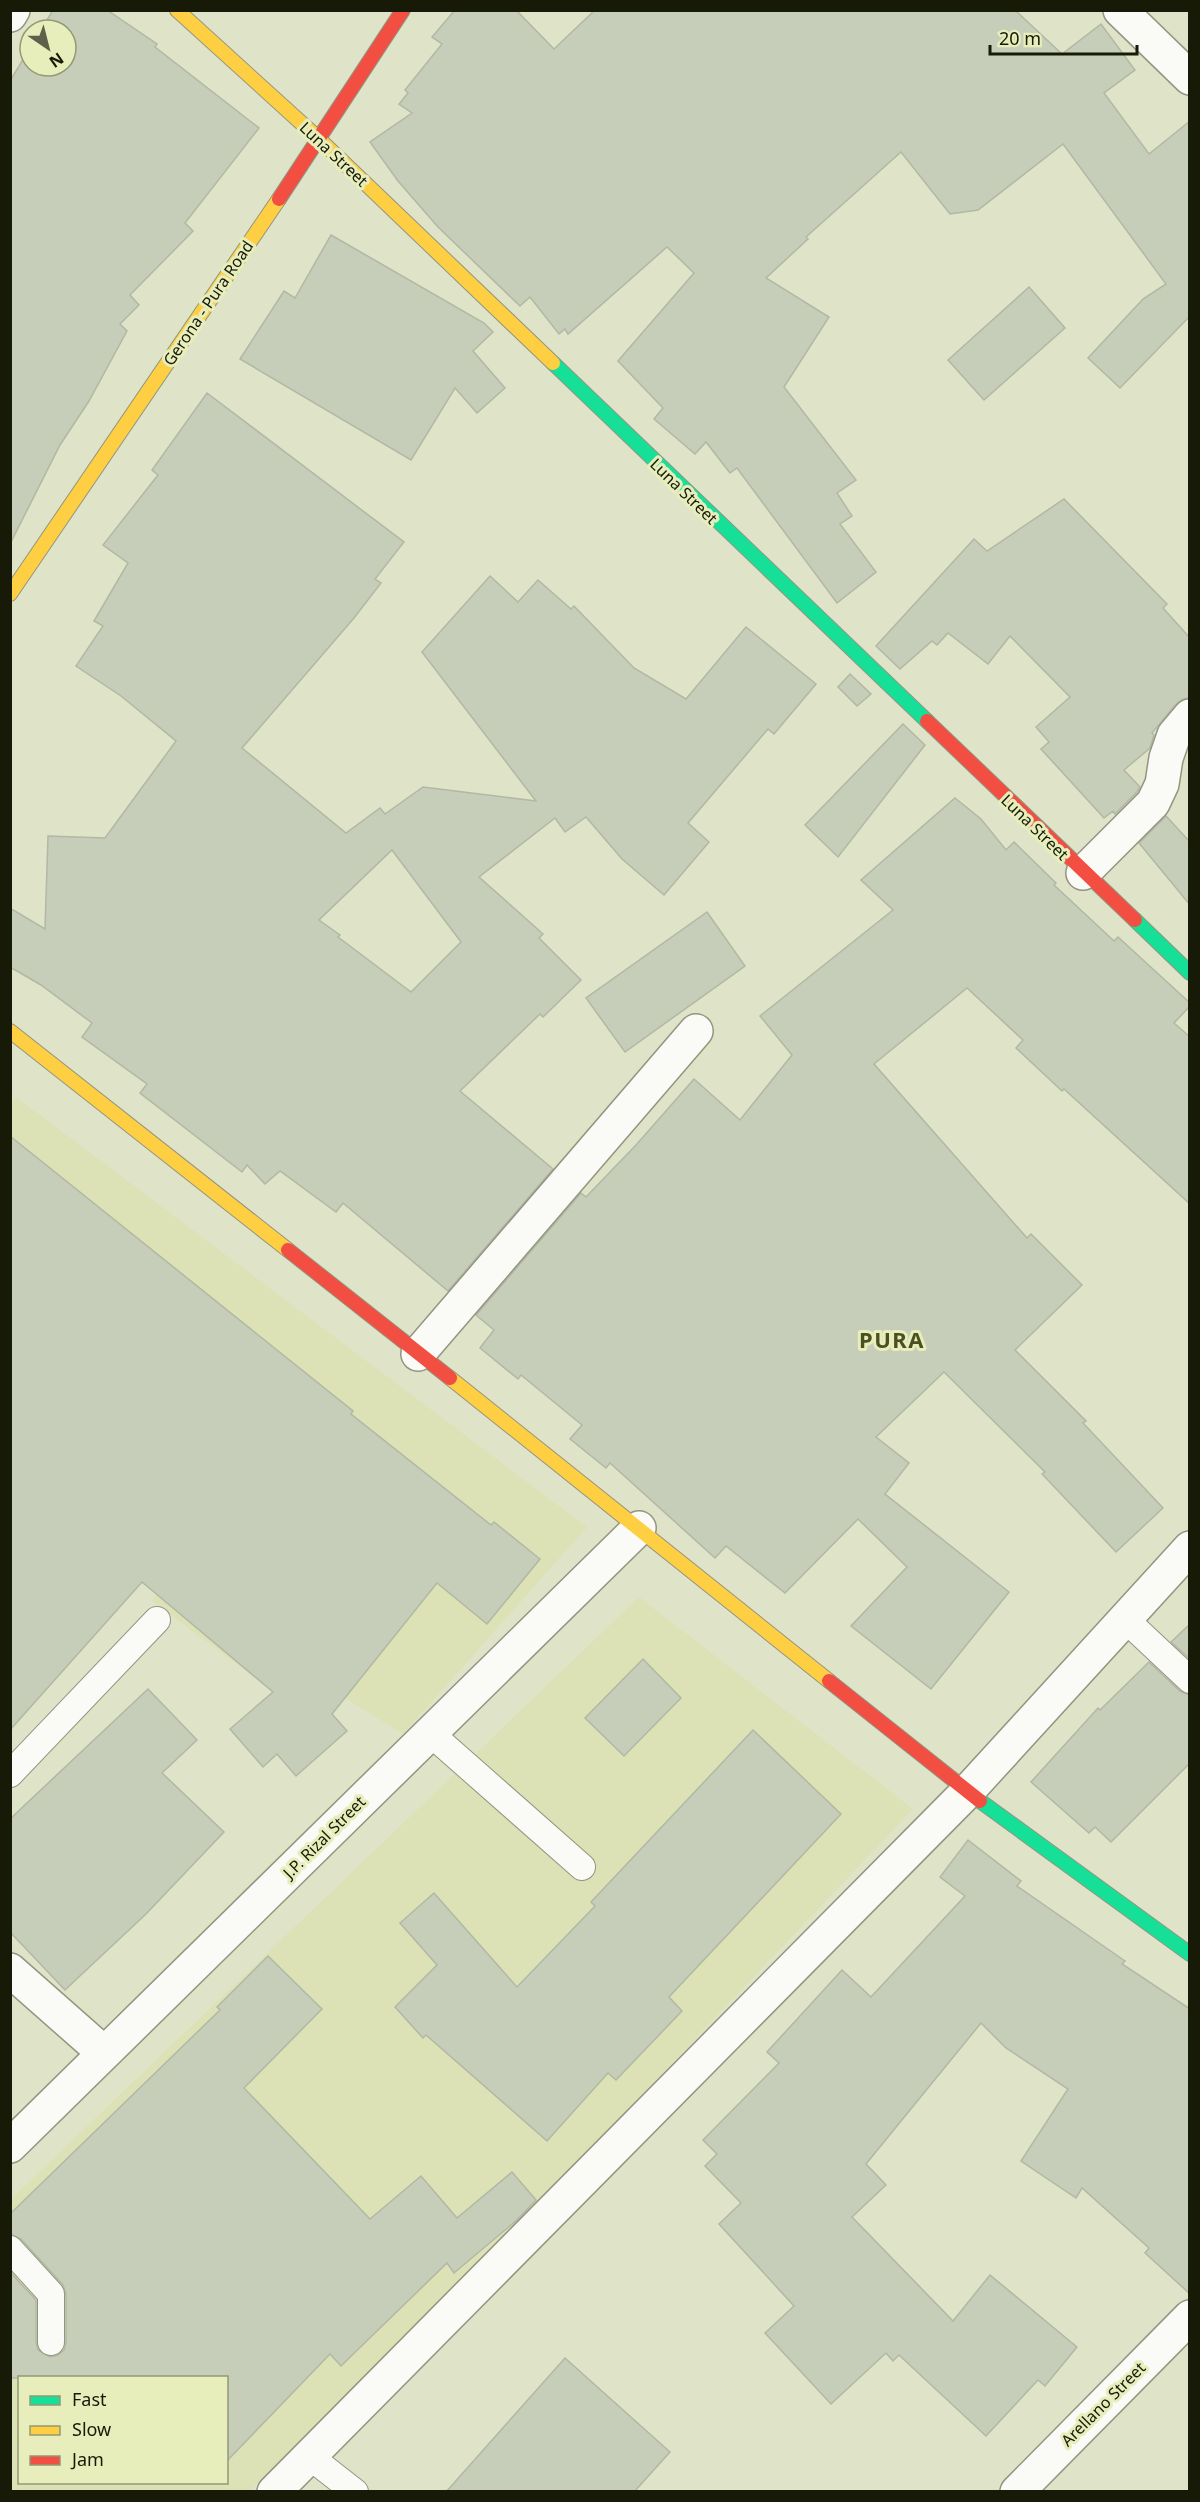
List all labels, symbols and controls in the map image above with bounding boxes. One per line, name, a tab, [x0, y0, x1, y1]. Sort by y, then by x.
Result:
north arrow	[18, 18, 78, 78]
scale bar	[990, 18, 1137, 56]
text: 20 m	[999, 26, 1041, 50]
text: N	[45, 48, 68, 73]
street label: Luna Street	[295, 117, 373, 192]
street label: Gerona - Pura Road	[158, 236, 258, 370]
street label: Luna Street	[645, 453, 723, 529]
street label: Luna Street	[996, 789, 1074, 865]
district label: PURA	[859, 1324, 925, 1354]
street label: J.P. Rizal Street	[277, 1791, 370, 1884]
street label: Arellano Street	[1056, 2357, 1150, 2451]
legend	[18, 2376, 228, 2484]
text: Fast	[72, 2387, 107, 2411]
text: Slow	[72, 2417, 111, 2441]
text: Jam	[70, 2447, 104, 2471]

